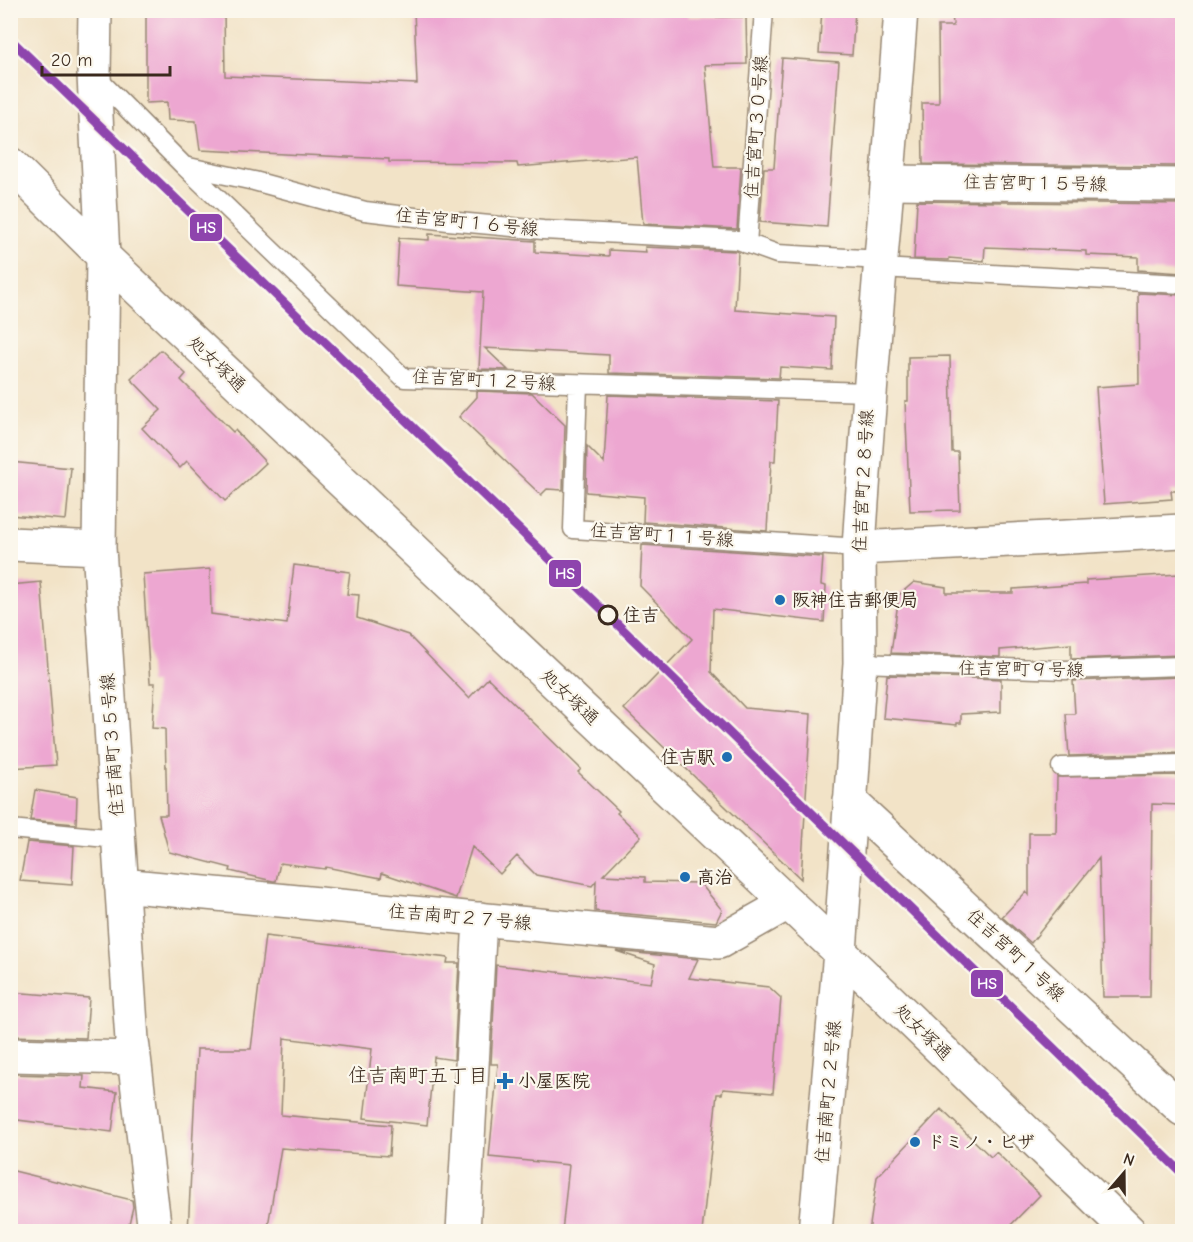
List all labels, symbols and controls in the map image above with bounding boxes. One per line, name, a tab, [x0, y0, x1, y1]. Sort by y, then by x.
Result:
scale bar	[42, 39, 170, 77]
text: 20 m	[51, 50, 92, 71]
street label: 住吉宮町３０号線	[741, 54, 772, 200]
street label: 住吉宮町１５号線	[963, 172, 1107, 195]
street label: 住吉宮町１６号線	[394, 205, 540, 240]
line badge: HS	[189, 213, 223, 242]
text: HS	[196, 219, 216, 237]
street label: 処女塚通	[183, 332, 250, 397]
street label: 住吉宮町１２号線	[412, 366, 556, 395]
street label: 住吉宮町２８号線	[849, 409, 878, 553]
street label: 住吉宮町１１号線	[589, 520, 735, 551]
line badge: HS	[548, 559, 582, 588]
text: HS	[555, 565, 575, 583]
place label: 阪神住吉郵便局	[792, 590, 918, 611]
marker: 阪神住吉郵便局	[773, 593, 787, 607]
marker: 住吉	[598, 605, 618, 625]
place label: 住吉	[623, 605, 659, 626]
street label: 住吉宮町９号線	[958, 658, 1084, 681]
street label: 処女塚通	[536, 665, 603, 730]
street label: 住吉南町３５号線	[97, 672, 128, 818]
place label: 住吉駅	[661, 747, 715, 768]
marker: 住吉駅	[720, 750, 734, 764]
place label: 高治	[697, 867, 733, 888]
marker: 高治	[678, 870, 692, 884]
street label: 住吉南町２７号線	[387, 901, 533, 934]
street label: 住吉宮町１号線	[962, 905, 1069, 1006]
line badge: HS	[970, 969, 1004, 998]
text: HS	[977, 975, 997, 993]
street label: 処女塚通	[889, 1000, 956, 1065]
street label: 住吉南町２２号線	[812, 1019, 845, 1165]
district label: 住吉南町五丁目	[348, 1064, 488, 1087]
place label: 小屋医院	[518, 1071, 590, 1092]
marker: 小屋医院	[496, 1072, 514, 1090]
place label: ドミノ・ピザ	[927, 1132, 1035, 1153]
marker: ドミノ・ピザ	[908, 1135, 922, 1149]
north arrow	[1094, 1143, 1154, 1203]
text: N	[1121, 1150, 1137, 1170]

